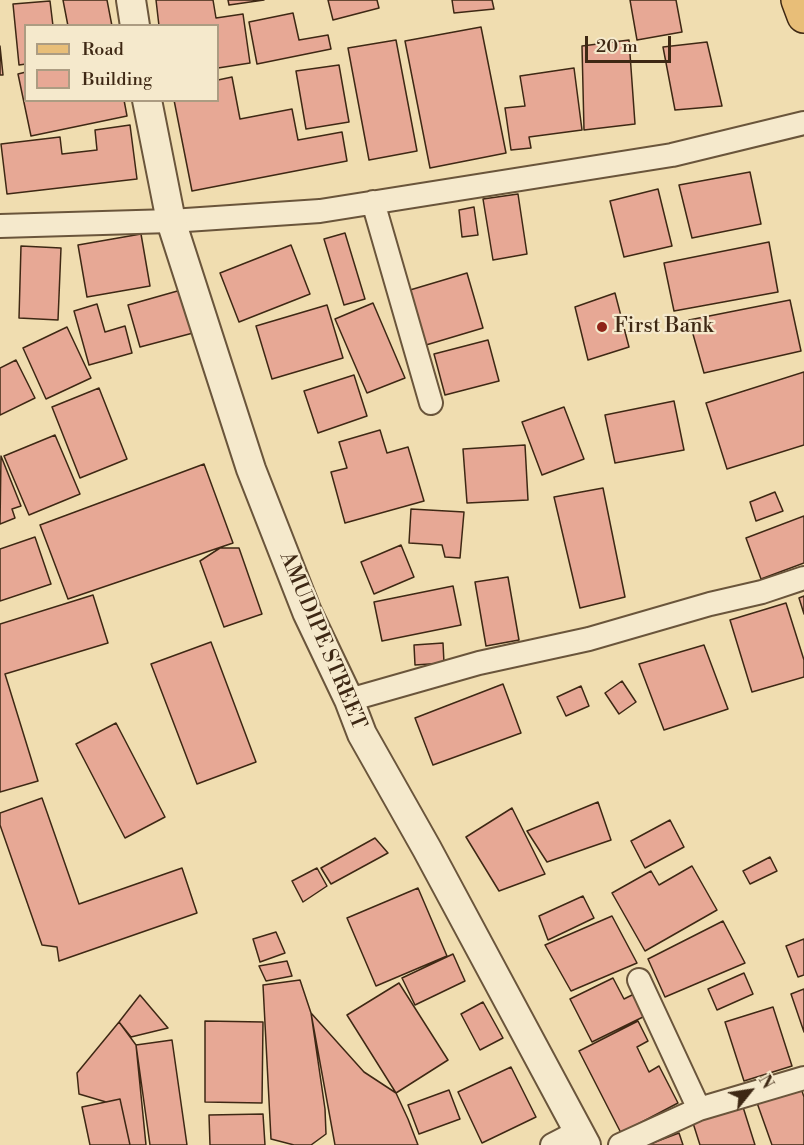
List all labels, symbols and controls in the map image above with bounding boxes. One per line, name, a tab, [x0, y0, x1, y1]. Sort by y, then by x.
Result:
legend	[24, 24, 219, 102]
scale bar	[588, 24, 674, 62]
text: 20 m	[596, 35, 638, 58]
text: Road	[82, 38, 124, 61]
text: Building	[82, 68, 152, 91]
place label: First Bank	[614, 314, 714, 340]
marker: First Bank	[595, 320, 609, 334]
street label: AMUDIPE STREET	[273, 548, 371, 734]
north arrow	[720, 1061, 780, 1121]
text: N	[754, 1072, 777, 1092]

